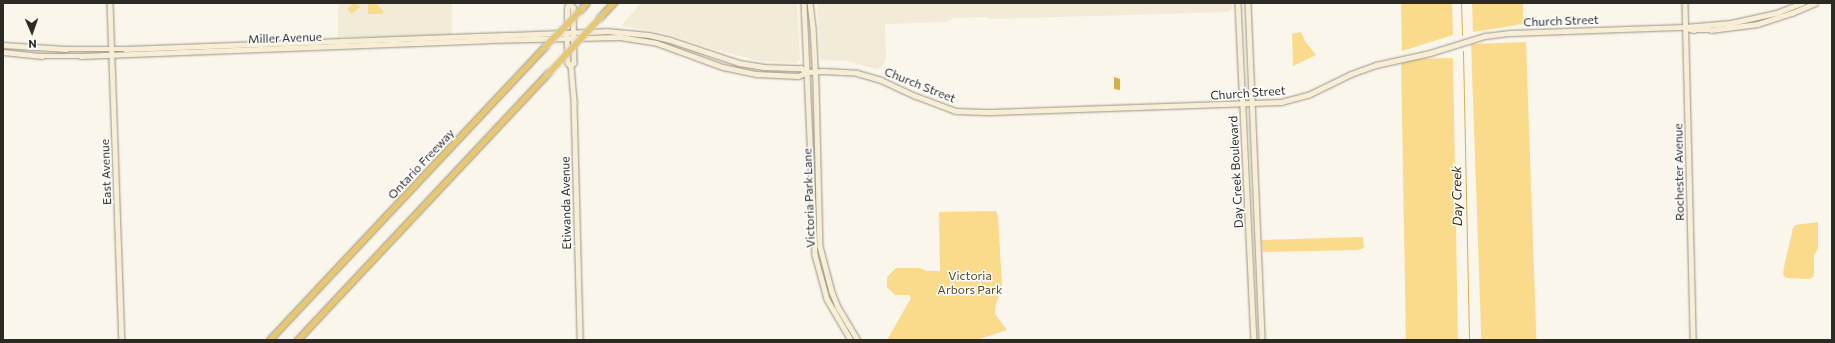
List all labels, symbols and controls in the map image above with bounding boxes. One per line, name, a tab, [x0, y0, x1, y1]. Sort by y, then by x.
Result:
north arrow	[12, 12, 52, 52]
street label: Church Street	[1523, 12, 1599, 30]
street label: Miller Avenue	[248, 30, 322, 46]
text: N	[28, 38, 37, 51]
street label: Church Street	[882, 64, 958, 106]
street label: Church Street	[1210, 83, 1286, 103]
street label: Day Creek Boulevard	[1226, 115, 1246, 229]
street label: Rochester Avenue	[1671, 123, 1687, 221]
street label: Ontario Freeway	[385, 126, 457, 202]
street label: East Avenue	[98, 139, 114, 205]
street label: Victoria Park Lane	[800, 148, 818, 248]
street label: Etiwanda Avenue	[558, 156, 574, 250]
water label: Day Creek	[1449, 166, 1465, 226]
park label: Victoria Arbors Park	[938, 269, 1002, 297]

